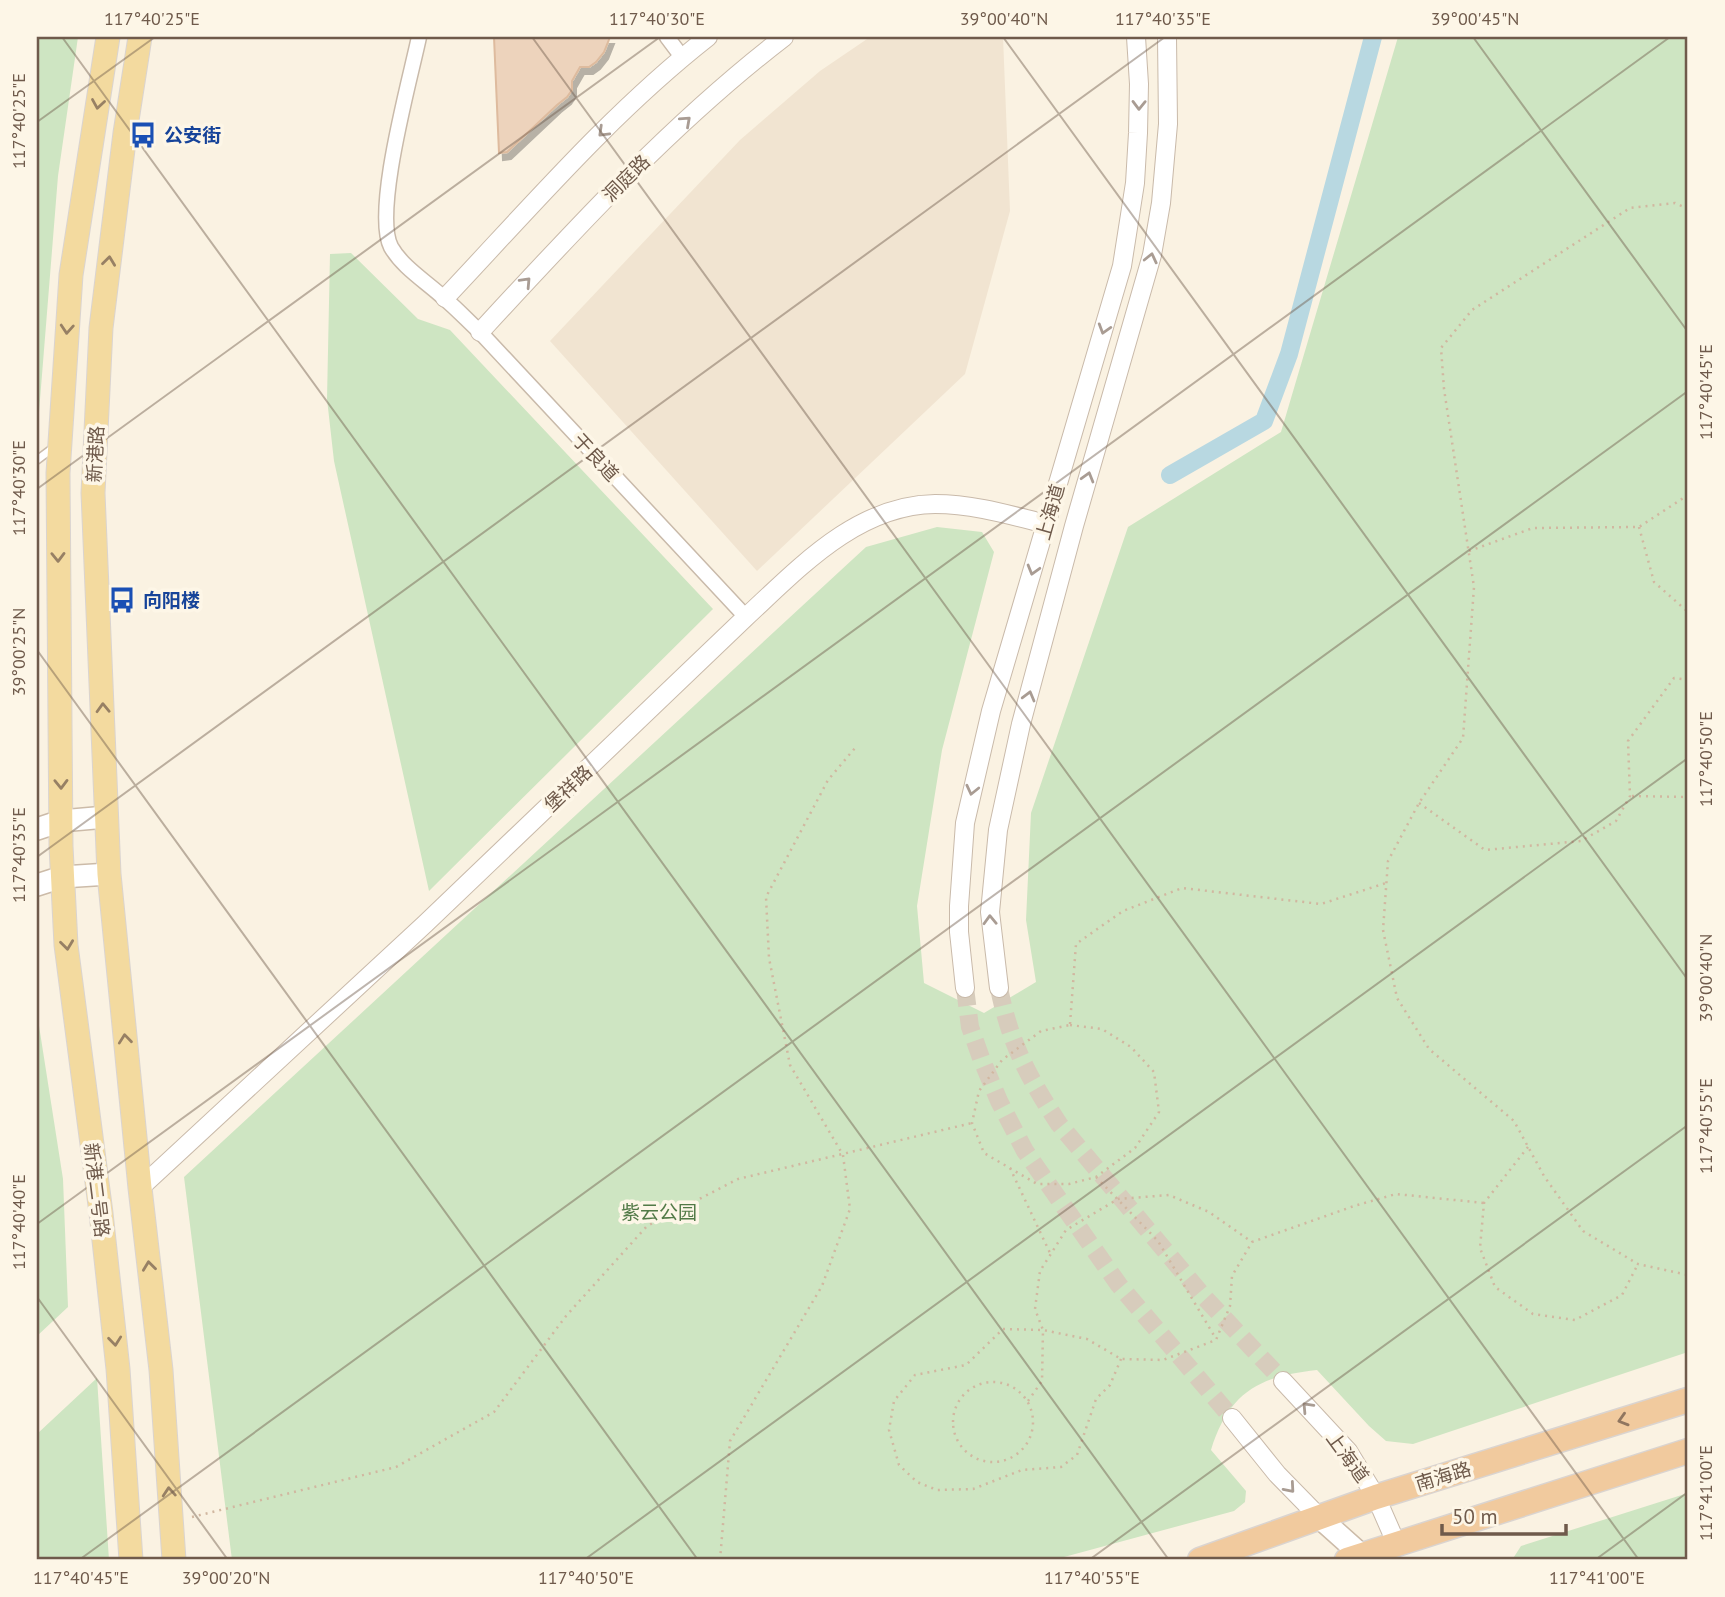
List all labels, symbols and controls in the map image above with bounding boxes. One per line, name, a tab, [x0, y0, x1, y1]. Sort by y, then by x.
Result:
text: 117°40'25"E	[104, 7, 200, 30]
text: 117°40'30"E	[609, 7, 705, 30]
text: 39°00'40"N	[960, 7, 1048, 30]
text: 117°40'35"E	[1115, 7, 1211, 30]
text: 39°00'45"N	[1431, 7, 1519, 30]
text: 117°40'25"E	[7, 73, 30, 169]
one-way arrow	[91, 98, 106, 110]
one-way arrow	[1131, 100, 1147, 111]
one-way arrow	[678, 117, 691, 129]
bus stop icon: 公安街	[128, 120, 158, 150]
place label: 公安街	[164, 123, 221, 147]
one-way arrow	[599, 124, 612, 137]
street label: 洞庭路	[597, 149, 655, 207]
one-way arrow	[1142, 252, 1157, 264]
one-way arrow	[101, 255, 116, 267]
one-way arrow	[518, 277, 530, 290]
one-way arrow	[1098, 322, 1113, 334]
one-way arrow	[60, 324, 75, 335]
text: 117°40'45"E	[1694, 344, 1717, 440]
street label: 新港路	[82, 425, 108, 483]
street label: 于良道	[568, 428, 624, 486]
text: 117°40'30"E	[7, 440, 30, 536]
one-way arrow	[1080, 471, 1095, 483]
street label: 上海道	[1031, 481, 1069, 543]
one-way arrow	[51, 551, 66, 562]
one-way arrow	[1026, 564, 1041, 576]
bus stop icon: 向阳楼	[107, 585, 137, 615]
place label: 向阳楼	[143, 588, 200, 612]
text: 39°00'25"N	[7, 608, 30, 696]
one-way arrow	[1021, 691, 1035, 703]
one-way arrow	[95, 702, 110, 713]
text: 117°40'50"E	[1694, 711, 1717, 807]
street label: 堡祥路	[539, 760, 597, 816]
one-way arrow	[53, 779, 69, 790]
one-way arrow	[966, 784, 980, 796]
text: 117°40'35"E	[7, 807, 30, 903]
one-way arrow	[983, 914, 998, 925]
text: 39°00'40"N	[1694, 934, 1717, 1022]
one-way arrow	[59, 940, 74, 951]
one-way arrow	[118, 1034, 133, 1045]
text: 117°40'55"E	[1694, 1078, 1717, 1174]
street label: 新港二号路	[79, 1141, 115, 1239]
text: 117°40'40"E	[7, 1174, 30, 1270]
park label: 紫云公园	[621, 1200, 697, 1224]
one-way arrow	[142, 1260, 157, 1271]
one-way arrow	[107, 1336, 122, 1347]
one-way arrow	[1303, 1402, 1316, 1415]
one-way arrow	[1617, 1412, 1629, 1427]
street label: 上海道	[1322, 1427, 1374, 1487]
text: 117°41'00"E	[1694, 1445, 1717, 1541]
street label: 南海路	[1412, 1456, 1474, 1496]
one-way arrow	[1282, 1480, 1294, 1493]
one-way arrow	[162, 1486, 177, 1497]
scale bar	[1442, 1492, 1566, 1536]
text: 50 m	[1452, 1503, 1498, 1530]
text: 117°40'45"E	[33, 1566, 129, 1589]
text: 39°00'20"N	[182, 1566, 270, 1589]
text: 117°40'50"E	[538, 1566, 634, 1589]
text: 117°40'55"E	[1044, 1566, 1140, 1589]
text: 117°41'00"E	[1549, 1566, 1645, 1589]

